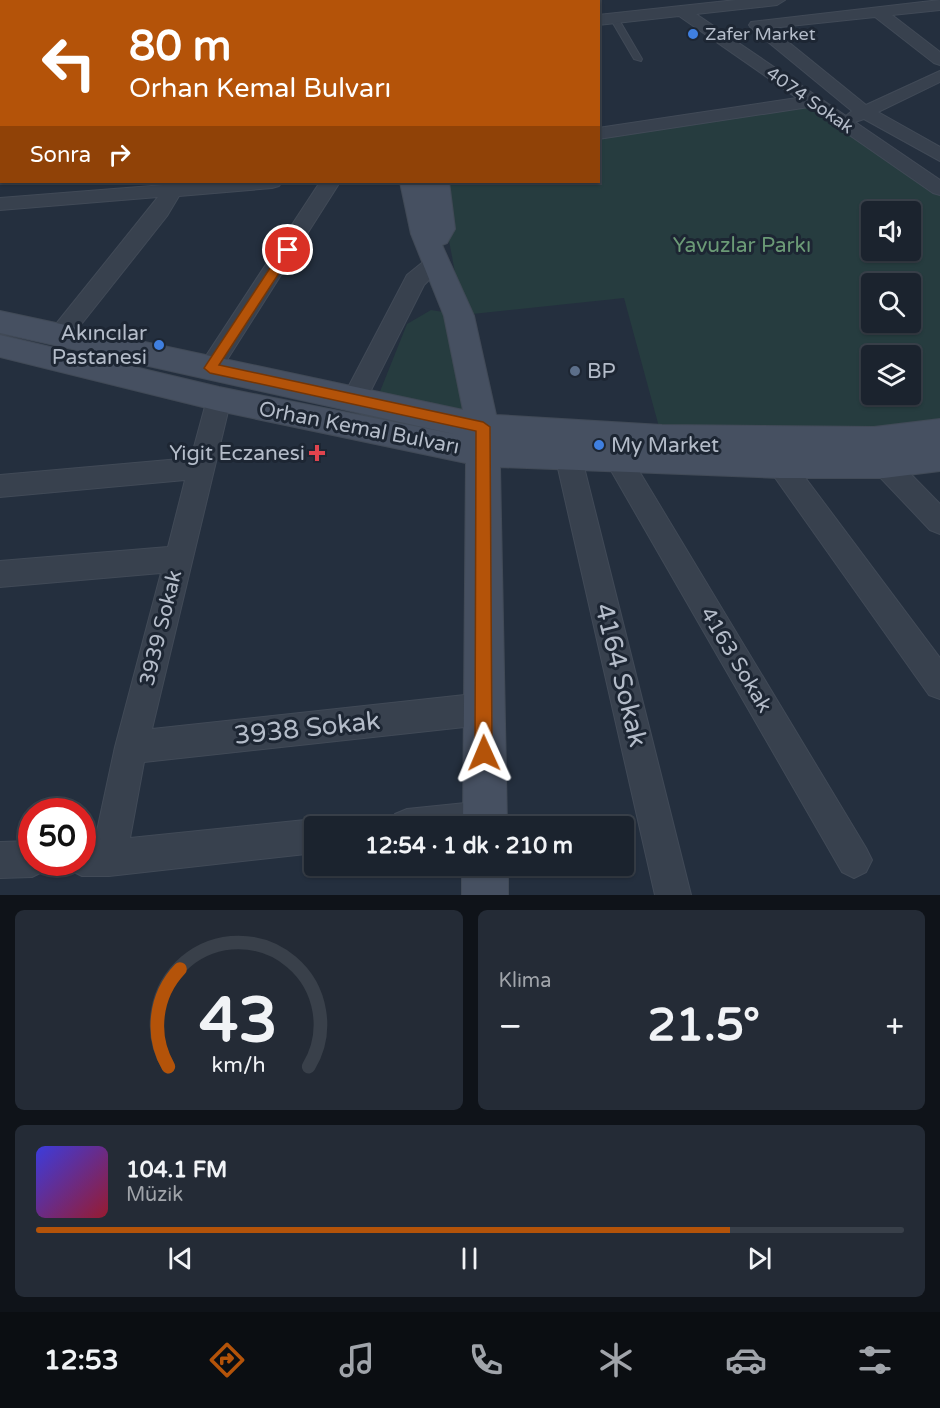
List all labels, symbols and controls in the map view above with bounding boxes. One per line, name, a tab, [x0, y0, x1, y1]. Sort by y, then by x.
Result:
text: 80 m	[129, 21, 231, 72]
place label: Zafer Market	[705, 23, 816, 45]
icon: left	[30, 24, 108, 102]
marker: Zafer Market	[686, 27, 700, 41]
street label: 4074 Sokak	[762, 62, 858, 138]
text: Orhan Kemal Bulvarı	[129, 72, 391, 105]
icon: right	[103, 138, 136, 171]
text: Sonra	[30, 142, 91, 168]
map controls	[861, 201, 921, 405]
button: sound	[861, 201, 921, 261]
pin	[262, 224, 313, 275]
icon: arrive	[271, 233, 304, 266]
park label: Yavuzlar Parkı	[673, 233, 811, 258]
button: search	[861, 273, 921, 333]
place label: Akıncılar Pastanesi	[52, 321, 147, 370]
marker: Akıncılar Pastanesi	[152, 338, 166, 352]
button: layers	[861, 345, 921, 405]
place label: BP	[587, 359, 616, 384]
marker: BP	[568, 364, 582, 378]
street label: Orhan Kemal Bulvarı	[256, 396, 462, 460]
place label: My Market	[611, 433, 719, 458]
marker: My Market	[592, 438, 606, 452]
place label: Yigit Eczanesi	[169, 441, 305, 466]
marker: Yigit Eczanesi	[310, 446, 324, 460]
street label: 3939 Sokak	[135, 568, 187, 688]
street label: 4164 Sokak	[588, 600, 654, 750]
street label: 4163 Sokak	[695, 603, 777, 717]
street label: 3938 Sokak	[232, 705, 382, 751]
position arrow	[452, 721, 516, 785]
speed limit sign: 50	[18, 798, 96, 876]
text: 12:54 · 1 dk · 210 m	[365, 833, 573, 859]
text: Klima	[499, 969, 551, 993]
text: 43	[200, 984, 278, 1059]
text: 21.5°	[647, 999, 760, 1053]
text: −	[499, 1007, 522, 1046]
text: +	[885, 1007, 904, 1046]
text: km/h	[212, 1052, 266, 1078]
text: 104.1 FM	[126, 1157, 227, 1183]
text: Müzik	[126, 1183, 183, 1207]
icon: previous	[164, 1242, 197, 1275]
icon: pause	[453, 1242, 486, 1275]
icon: next	[743, 1242, 776, 1275]
icon: directions	[206, 1339, 248, 1381]
icon: music	[336, 1339, 378, 1381]
icon: phone	[465, 1339, 507, 1381]
icon: climate	[595, 1339, 637, 1381]
icon: car	[725, 1339, 767, 1381]
icon: filters	[854, 1339, 896, 1381]
text: 12:53	[44, 1344, 119, 1377]

